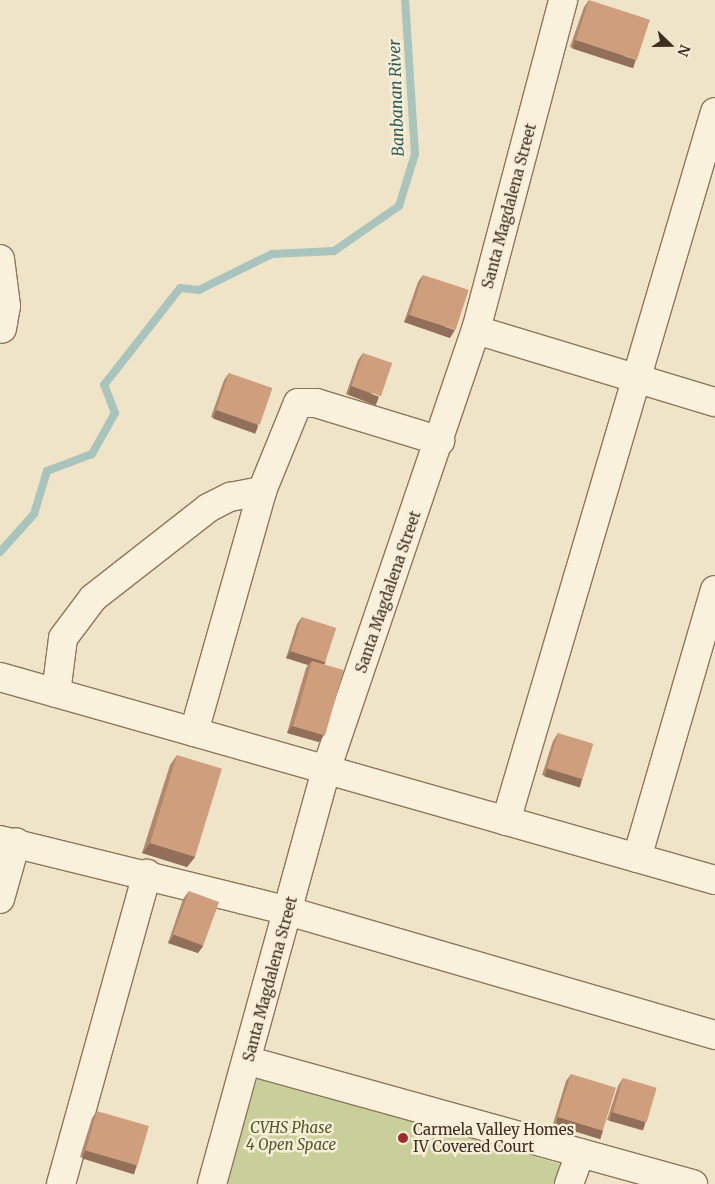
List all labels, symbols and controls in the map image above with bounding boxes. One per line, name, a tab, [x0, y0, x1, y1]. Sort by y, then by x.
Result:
north arrow	[645, 20, 695, 70]
water label: Banbanan River	[384, 39, 408, 157]
text: N	[673, 42, 694, 59]
street label: Santa Magdalena Street	[478, 121, 540, 291]
street label: Santa Magdalena Street	[352, 509, 424, 675]
street label: Santa Magdalena Street	[239, 894, 301, 1064]
park label: CVHS Phase 4 Open Space	[246, 1118, 336, 1153]
place label: Carmela Valley Homes IV Covered Court	[413, 1120, 574, 1155]
marker: Carmela Valley Homes IV Covered Court	[397, 1132, 409, 1144]

